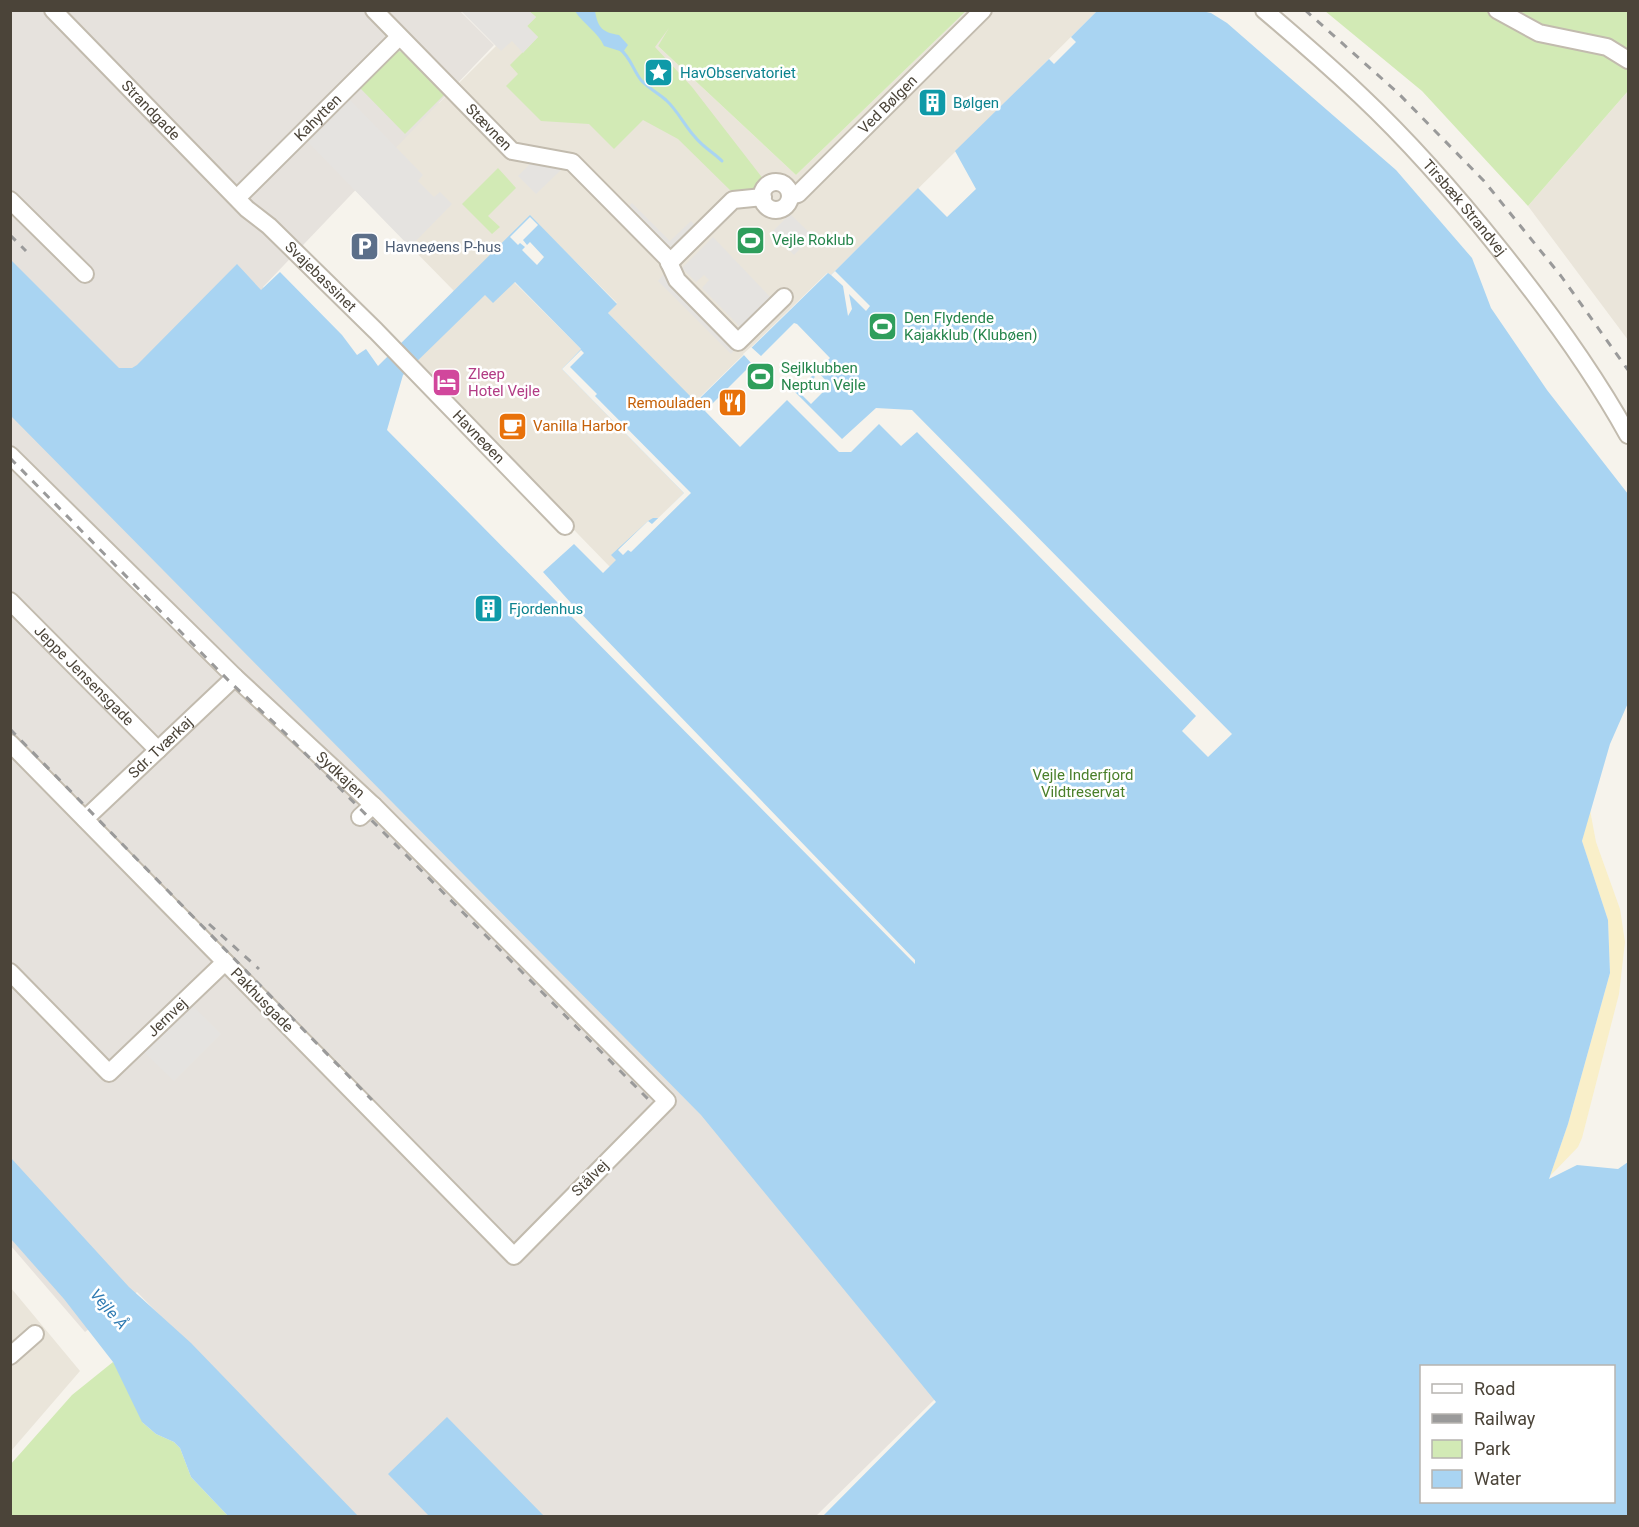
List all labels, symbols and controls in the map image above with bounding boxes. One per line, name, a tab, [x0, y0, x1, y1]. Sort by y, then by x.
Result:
place icon: HavObservatoriet	[643, 57, 675, 89]
place label: HavObservatoriet	[680, 64, 796, 82]
street label: Ved Bølgen	[855, 72, 921, 138]
street label: Strandgade	[118, 77, 184, 144]
building icon: Bølgen	[916, 87, 948, 119]
street label: Kahytten	[291, 90, 345, 145]
place label: Bølgen	[953, 94, 999, 112]
street label: Stævnen	[462, 100, 516, 154]
street label: Tirsbæk Strandvej	[1419, 156, 1510, 259]
sports icon: Vejle Roklub	[735, 224, 767, 256]
parking icon: Havneøens P-hus	[348, 231, 380, 263]
place label: Vejle Roklub	[772, 231, 854, 249]
street label: Svajebassinet	[281, 238, 360, 316]
place label: Havneøens P-hus	[385, 238, 501, 256]
place label: Den Flydende Kajakklub (Klubøen)	[904, 309, 1037, 344]
sports icon: Den Flydende Kajakklub (Klubøen)	[867, 311, 899, 343]
place label: Sejlklubben Neptun Vejle	[781, 359, 866, 394]
sports icon: Sejlklubben Neptun Vejle	[744, 361, 776, 393]
place label: Zleep Hotel Vejle	[468, 365, 540, 400]
hotel icon: Zleep Hotel Vejle	[431, 367, 463, 399]
restaurant icon: Remouladen	[716, 387, 748, 419]
place label: Remouladen	[627, 394, 711, 412]
street label: Havneøen	[449, 406, 508, 467]
cafe icon: Vanilla Harbor	[496, 410, 528, 442]
place label: Vanilla Harbor	[533, 417, 627, 435]
building icon: Fjordenhus	[472, 593, 504, 625]
place label: Fjordenhus	[509, 600, 583, 618]
street label: Jeppe Jensensgade	[30, 622, 138, 729]
street label: Sdr. Tværkaj	[125, 713, 196, 782]
street label: Sydkajen	[312, 748, 369, 802]
park label: Vejle Inderfjord Vildtreservat	[1033, 766, 1133, 801]
street label: Pakhusgade	[227, 964, 297, 1036]
street label: Jernvej	[144, 994, 191, 1041]
street label: Stålvej	[568, 1156, 612, 1200]
water label: Vejle Å	[86, 1284, 133, 1333]
legend	[1420, 1365, 1615, 1503]
text: Road	[1474, 1378, 1515, 1399]
text: Railway	[1474, 1408, 1536, 1429]
text: Park	[1474, 1438, 1511, 1459]
text: Water	[1474, 1468, 1521, 1489]

